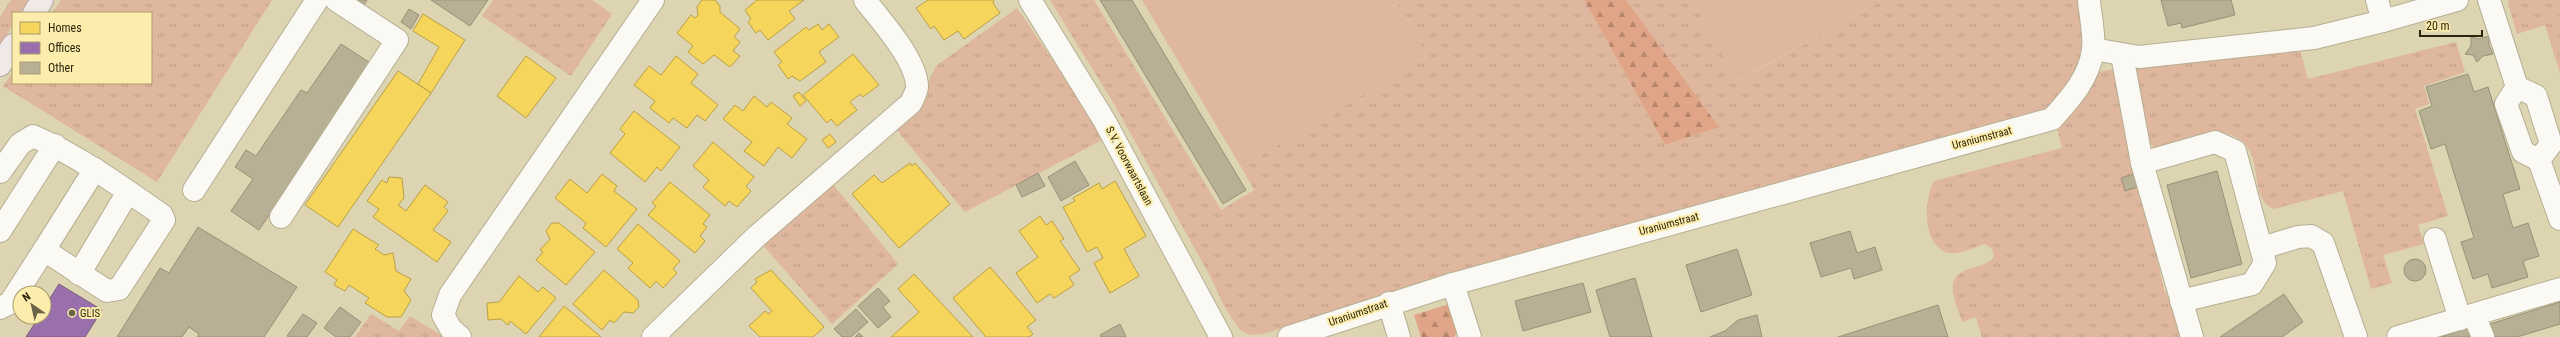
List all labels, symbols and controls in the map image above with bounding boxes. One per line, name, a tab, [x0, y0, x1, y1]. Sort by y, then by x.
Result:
legend	[12, 12, 152, 84]
scale bar	[2420, 12, 2482, 38]
text: 20 m	[2426, 19, 2450, 33]
text: Homes	[48, 21, 82, 35]
text: Offices	[48, 41, 81, 55]
text: Other	[48, 61, 74, 75]
street label: S.V. Voorwaartslaan	[1103, 124, 1155, 208]
street label: Uraniumstraat	[1951, 124, 2013, 152]
street label: Uraniumstraat	[1638, 210, 1700, 238]
north arrow	[12, 285, 52, 325]
text: N	[20, 290, 33, 304]
street label: Uraniumstraat	[1327, 297, 1389, 329]
place label: GLIS	[80, 307, 100, 320]
marker: GLIS	[67, 308, 77, 318]

